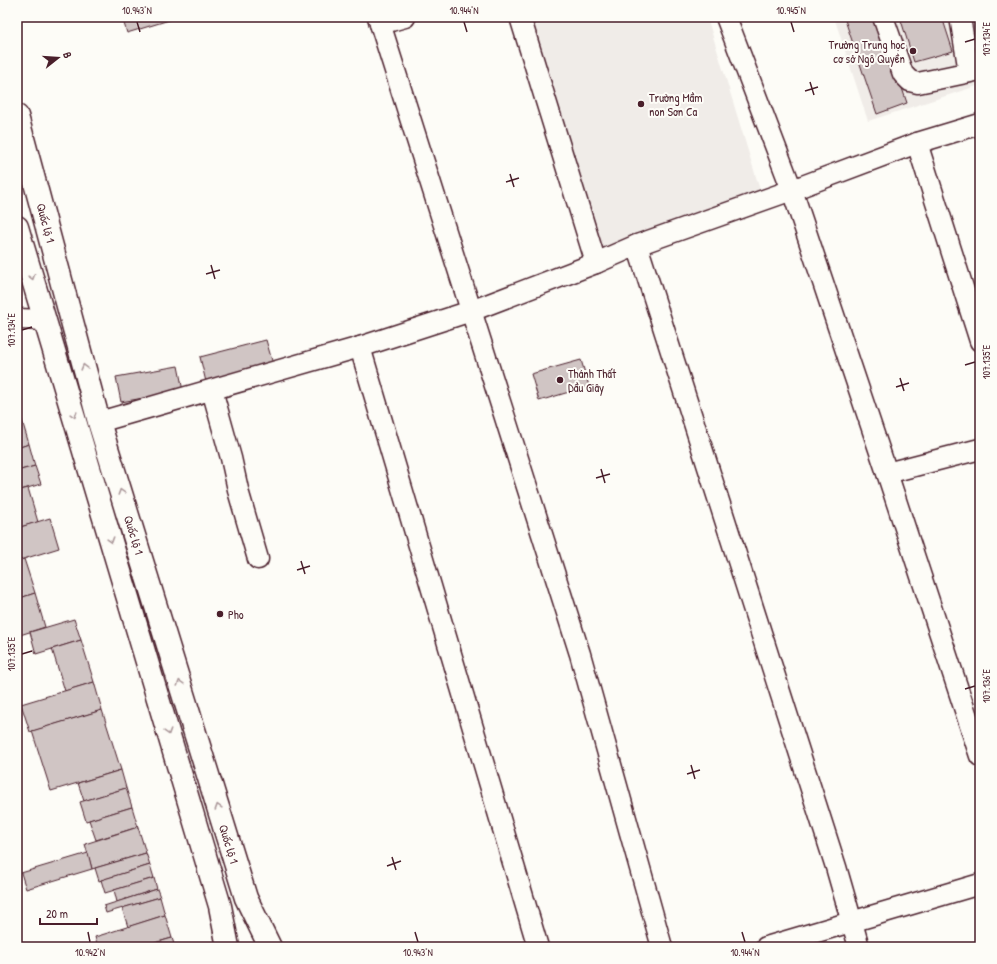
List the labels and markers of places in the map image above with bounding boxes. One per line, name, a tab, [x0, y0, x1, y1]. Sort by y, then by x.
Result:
place label: Trường Trung học cơ sở Ngô Quyền	[829, 36, 905, 67]
marker: Trường Trung học cơ sở Ngô Quyền	[908, 46, 918, 56]
place label: Trường Mầm non Sơn Ca	[649, 89, 702, 120]
marker: Trường Mầm non Sơn Ca	[636, 99, 646, 109]
place label: Thánh Thất Dầu Giây	[568, 365, 617, 396]
marker: Thánh Thất Dầu Giây	[555, 375, 565, 385]
place label: Pho	[228, 606, 244, 623]
marker: Pho	[215, 609, 225, 619]

